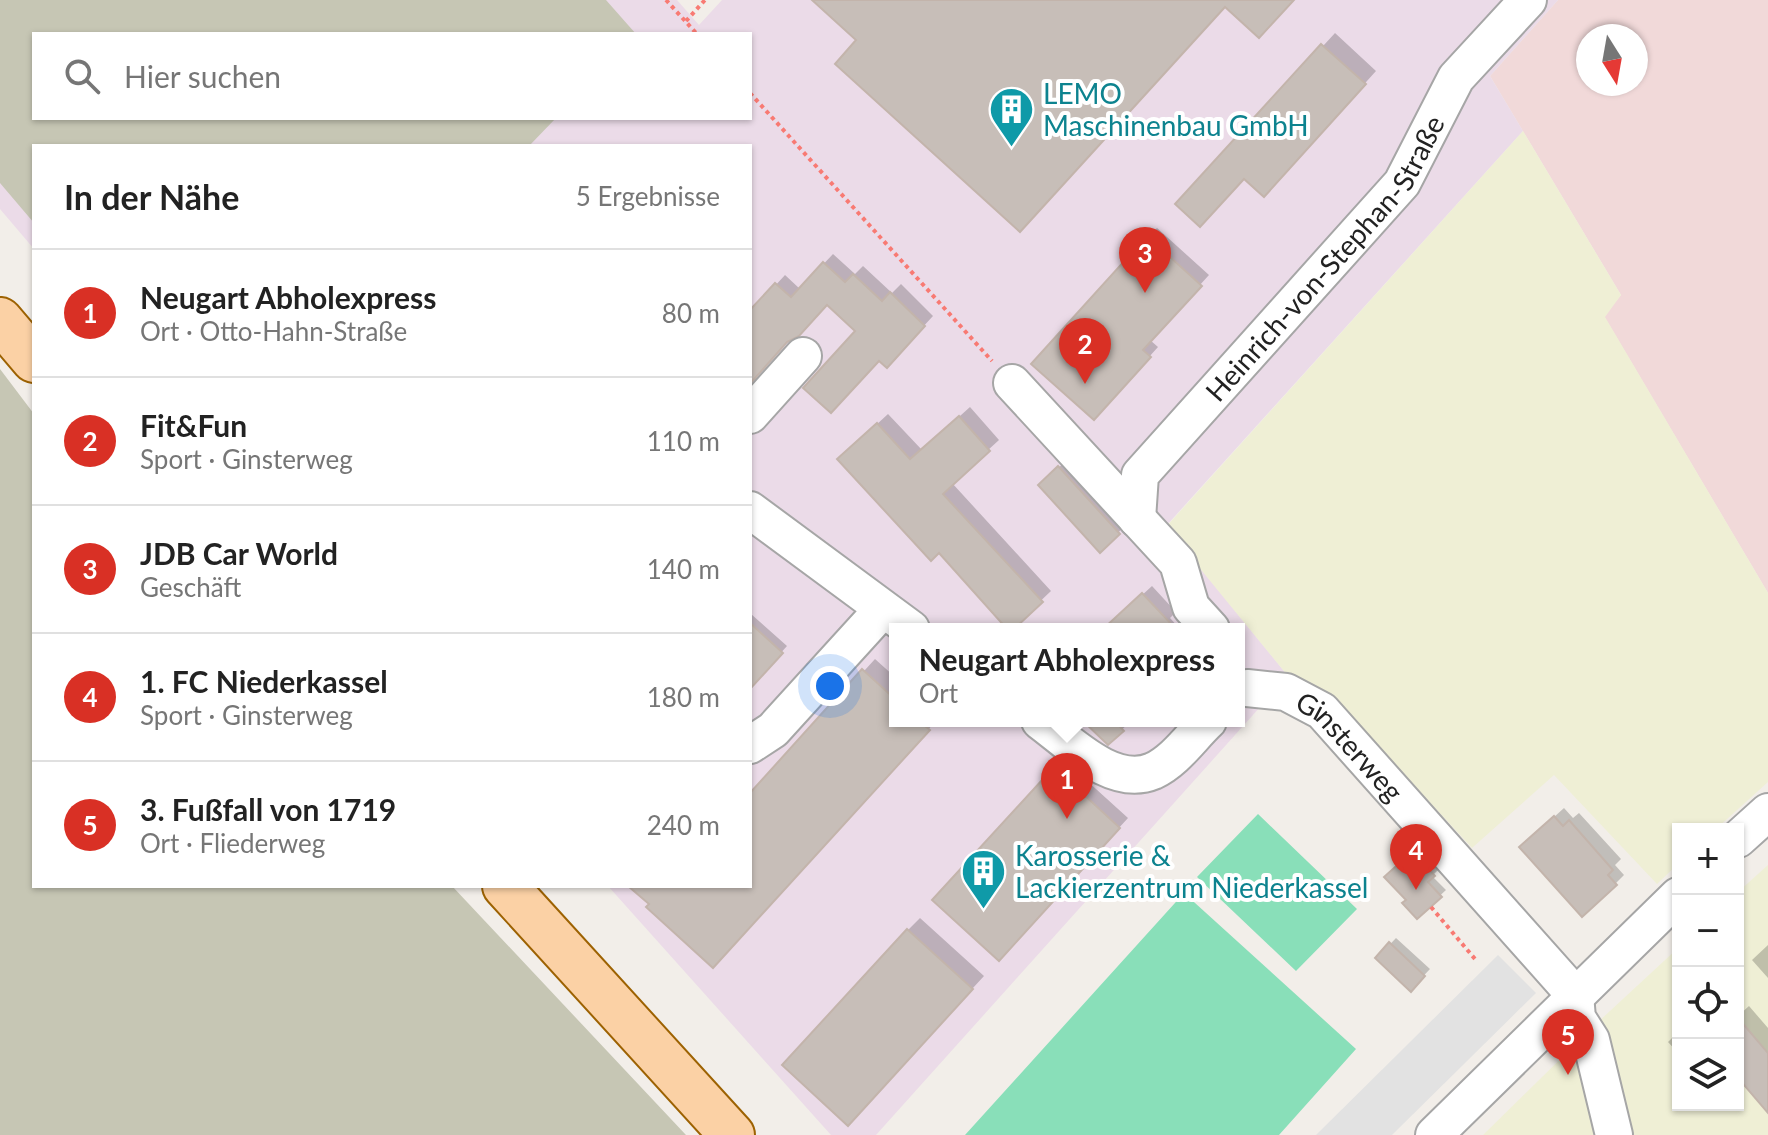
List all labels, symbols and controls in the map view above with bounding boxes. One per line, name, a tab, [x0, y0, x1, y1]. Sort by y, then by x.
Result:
north arrow	[1576, 24, 1648, 96]
search box	[32, 32, 752, 120]
icon: search	[60, 54, 104, 98]
text: Hier suchen	[124, 58, 281, 94]
place label: LEMO Maschinenbau GmbH	[1043, 76, 1309, 142]
building icon: LEMO Maschinenbau GmbH	[988, 85, 1036, 148]
street label: Heinrich-von-Stephan-Straße	[1198, 110, 1451, 408]
text: In der Nähe	[64, 176, 239, 217]
text: 5 Ergebnisse	[576, 180, 720, 212]
pin: 3	[1119, 227, 1171, 293]
text: Neugart Abholexpress	[140, 279, 436, 315]
text: 1	[82, 297, 98, 329]
text: 80 m	[662, 297, 720, 329]
text: Ort · Otto-Hahn-Straße	[140, 315, 407, 347]
pin: 2	[1059, 318, 1111, 384]
text: Fit&Fun	[140, 407, 247, 443]
text: 2	[82, 425, 98, 457]
text: 110 m	[647, 425, 720, 457]
text: Sport · Ginsterweg	[140, 443, 353, 475]
text: JDB Car World	[140, 535, 338, 571]
text: 3	[82, 553, 98, 585]
text: 140 m	[647, 553, 720, 585]
text: Geschäft	[140, 571, 241, 603]
popup	[889, 623, 1245, 727]
text: Neugart Abholexpress	[919, 641, 1215, 677]
text: 1. FC Niederkassel	[140, 663, 388, 699]
your location	[810, 666, 850, 706]
text: Ort	[919, 677, 958, 709]
text: 4	[82, 681, 98, 713]
text: 180 m	[647, 681, 720, 713]
street label: Ginsterweg	[1291, 684, 1411, 808]
text: Sport · Ginsterweg	[140, 699, 353, 731]
pin: 1	[1041, 753, 1093, 819]
text: 3. Fußfall von 1719	[140, 791, 396, 827]
text: 5	[82, 809, 98, 841]
text: 240 m	[647, 809, 720, 841]
map controls	[1672, 823, 1744, 1111]
button: +	[1672, 823, 1744, 895]
pin: 4	[1390, 824, 1442, 890]
text: Ort · Fliederweg	[140, 827, 325, 859]
place label: Karosserie & Lackierzentrum Niederkassel	[1015, 838, 1368, 904]
building icon: Karosserie & Lackierzentrum Niederkassel	[960, 847, 1008, 910]
button: −	[1672, 895, 1744, 967]
button: locate	[1672, 967, 1744, 1039]
pin: 5	[1542, 1009, 1594, 1075]
button: layers	[1672, 1039, 1744, 1111]

